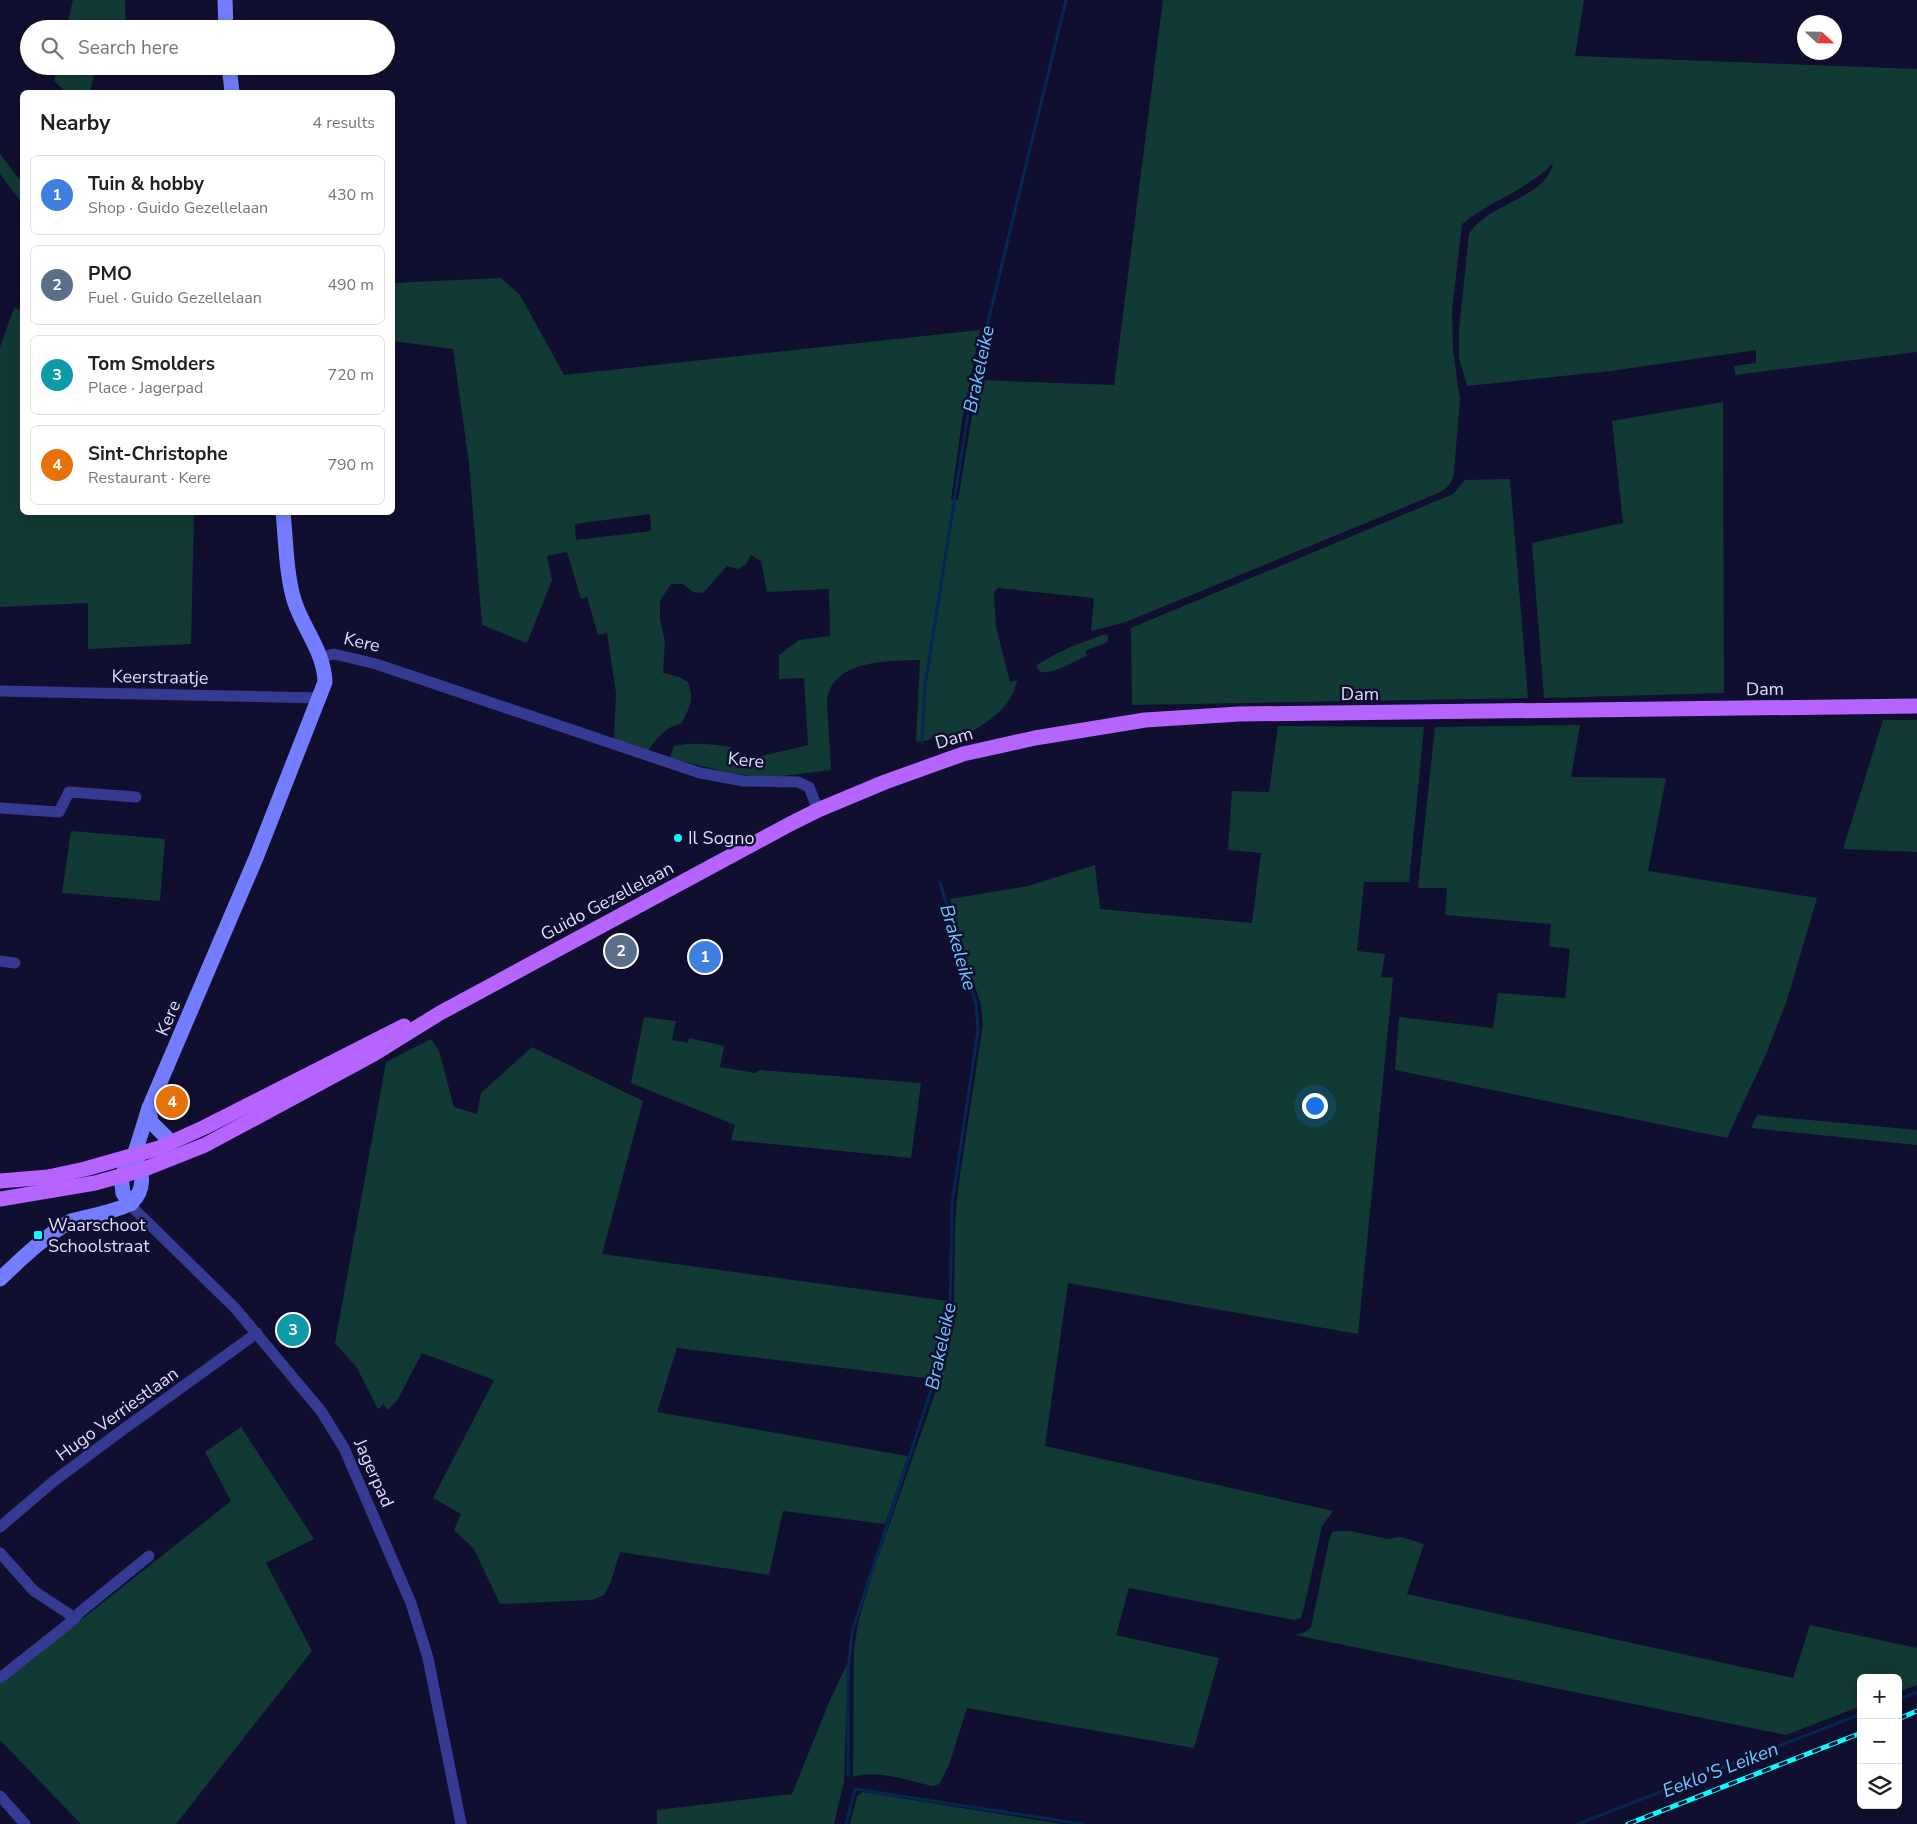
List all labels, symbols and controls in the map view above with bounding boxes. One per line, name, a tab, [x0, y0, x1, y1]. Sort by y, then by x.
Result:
north arrow	[1797, 15, 1842, 60]
search box	[20, 20, 395, 75]
icon: search	[38, 34, 66, 62]
text: Search here	[78, 35, 179, 61]
text: Nearby	[40, 109, 110, 137]
text: 4 results	[313, 112, 375, 134]
text: Tuin & hobby	[88, 171, 204, 197]
text: 1	[52, 184, 62, 206]
text: 430 m	[327, 184, 374, 206]
text: Shop · Guido Gezellelaan	[88, 197, 268, 219]
text: PMO	[88, 261, 132, 287]
text: 2	[52, 274, 62, 296]
text: 490 m	[327, 274, 374, 296]
text: Fuel · Guido Gezellelaan	[88, 287, 262, 309]
water label: Brakeleike	[957, 323, 1001, 415]
text: Tom Smolders	[88, 351, 215, 377]
text: 3	[52, 364, 62, 386]
text: 720 m	[327, 364, 374, 386]
text: Place · Jagerpad	[88, 377, 203, 399]
text: Sint-Christophe	[88, 441, 228, 467]
text: 4	[52, 454, 62, 476]
text: 790 m	[327, 454, 374, 476]
text: Restaurant · Kere	[88, 467, 211, 489]
street label: Kere	[342, 626, 382, 658]
street label: Keerstraatje	[111, 664, 209, 690]
street label: Dam	[1746, 677, 1784, 701]
street label: Dam	[1341, 682, 1379, 706]
street label: Dam	[932, 721, 976, 755]
street label: Kere	[727, 746, 765, 774]
place label: Il Sogno	[688, 826, 754, 850]
marker: Il Sogno	[672, 832, 684, 844]
street label: Guido Gezellelaan	[536, 856, 678, 946]
water label: Brakeleike	[933, 901, 983, 993]
pin: 2	[605, 932, 637, 970]
pin: 1	[689, 938, 721, 976]
street label: Kere	[150, 996, 186, 1040]
pin: 4	[156, 1083, 188, 1121]
your location	[1302, 1093, 1328, 1119]
place label: Waarschoot Schoolstraat	[48, 1213, 150, 1258]
marker: Waarschoot Schoolstraat	[32, 1229, 44, 1241]
water label: Brakeleike	[919, 1300, 963, 1392]
pin: 3	[277, 1311, 309, 1349]
street label: Hugo Verriestlaan	[51, 1361, 183, 1467]
street label: Jagerpad	[348, 1434, 400, 1511]
map controls	[1857, 1674, 1902, 1809]
button: +	[1857, 1674, 1902, 1719]
button: −	[1857, 1719, 1902, 1764]
water label: Eeklo'S Leiken	[1659, 1736, 1782, 1804]
button: layers	[1857, 1764, 1902, 1809]

